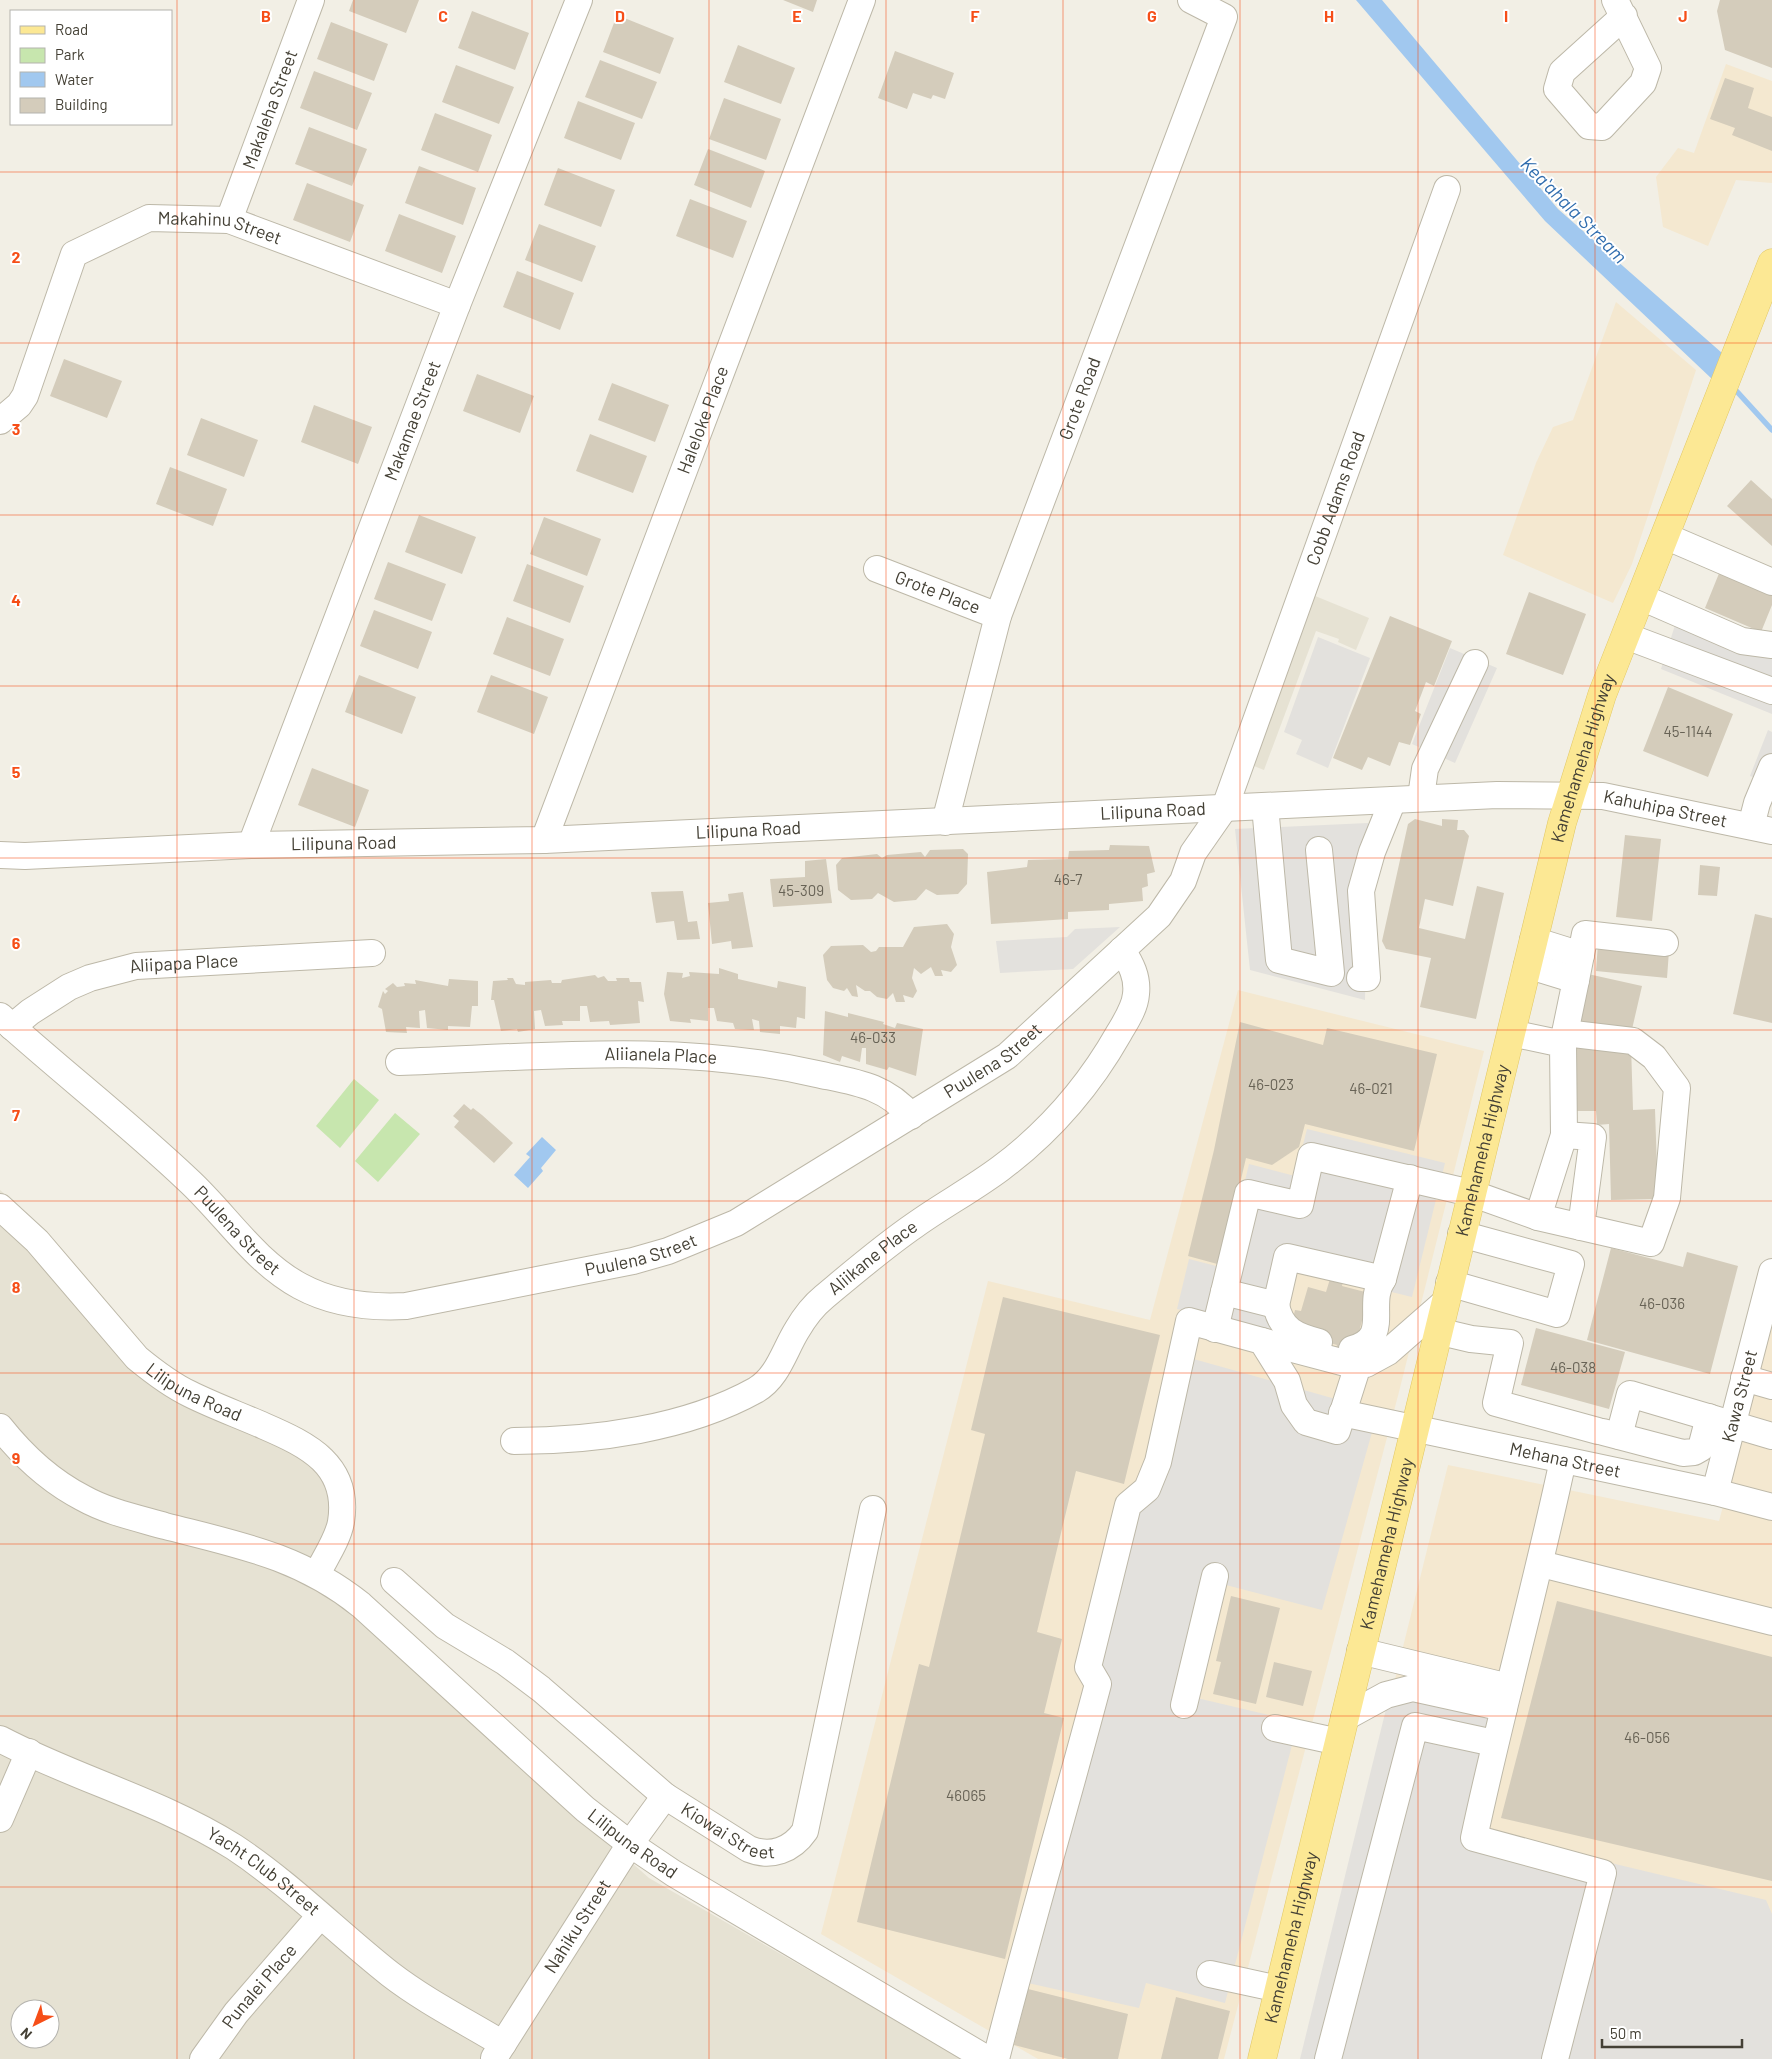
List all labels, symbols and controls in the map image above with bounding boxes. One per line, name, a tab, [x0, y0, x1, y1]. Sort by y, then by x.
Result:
text: B	[261, 6, 271, 25]
text: C	[438, 6, 448, 25]
text: D	[615, 6, 625, 25]
text: E	[792, 6, 802, 25]
text: F	[971, 6, 980, 25]
text: G	[1147, 6, 1157, 25]
text: H	[1324, 6, 1334, 25]
text: I	[1504, 6, 1508, 25]
text: J	[1678, 6, 1688, 25]
legend	[10, 10, 172, 125]
text: Road	[55, 20, 88, 38]
text: Park	[55, 45, 85, 63]
street label: Makaleha Street	[237, 46, 302, 172]
text: Water	[55, 70, 94, 88]
text: Building	[55, 95, 108, 113]
water label: Keaʻahala Stream	[1516, 152, 1632, 268]
street label: Makahinu Street	[157, 206, 285, 249]
text: 2	[12, 247, 21, 266]
street label: Grote Road	[1053, 354, 1105, 443]
street label: Makamae Street	[379, 357, 445, 484]
street label: Haleloke Place	[672, 363, 732, 477]
text: 3	[12, 419, 20, 438]
street label: Cobb Adams Road	[1301, 428, 1369, 568]
street label: Grote Place	[892, 565, 984, 618]
text: 4	[11, 590, 21, 609]
street label: Kamehameha Highway	[1546, 670, 1619, 845]
house number: 45-1144	[1664, 722, 1712, 740]
text: 5	[12, 762, 21, 781]
street label: Kahuhipa Street	[1602, 784, 1729, 831]
street label: Lilipuna Road	[1100, 797, 1206, 824]
street label: Lilipuna Road	[695, 816, 802, 843]
street label: Lilipuna Road	[291, 831, 397, 854]
house number: 46-7	[1054, 870, 1082, 888]
house number: 45-309	[778, 881, 824, 899]
text: 6	[12, 933, 21, 952]
street label: Aliipapa Place	[127, 948, 239, 977]
street label: Puulena Street	[939, 1018, 1046, 1102]
house number: 46-033	[850, 1028, 896, 1046]
street label: Aliianela Place	[605, 1042, 718, 1068]
street label: Kamehameha Highway	[1450, 1062, 1513, 1238]
house number: 46-023	[1248, 1075, 1294, 1093]
house number: 46-021	[1349, 1079, 1393, 1097]
text: 7	[12, 1105, 20, 1124]
street label: Puulena Street	[190, 1180, 285, 1279]
street label: Aliikane Place	[823, 1215, 921, 1299]
street label: Puulena Street	[583, 1228, 700, 1280]
text: 8	[12, 1277, 21, 1296]
house number: 46-036	[1639, 1294, 1685, 1312]
street label: Kawa Street	[1716, 1347, 1761, 1445]
street label: Lilipuna Road	[142, 1357, 245, 1425]
house number: 46-038	[1550, 1358, 1596, 1376]
street label: Mehana Street	[1508, 1437, 1623, 1482]
text: 9	[12, 1448, 20, 1467]
street label: Kamehameha Highway	[1355, 1456, 1418, 1632]
house number: 46-056	[1624, 1728, 1670, 1746]
house number: 46065	[946, 1786, 986, 1804]
street label: Kiowai Street	[677, 1797, 776, 1863]
street label: Lilipuna Road	[584, 1803, 682, 1883]
street label: Yacht Club Street	[204, 1822, 325, 1920]
street label: Kamehameha Highway	[1259, 1849, 1322, 2025]
street label: Nahiku Street	[539, 1875, 615, 1977]
street label: Punalei Place	[217, 1939, 301, 2032]
north arrow	[10, 1999, 60, 2049]
scale bar	[1602, 2016, 1742, 2048]
text: 50 m	[1610, 2024, 1642, 2042]
text: N	[17, 2025, 35, 2043]

